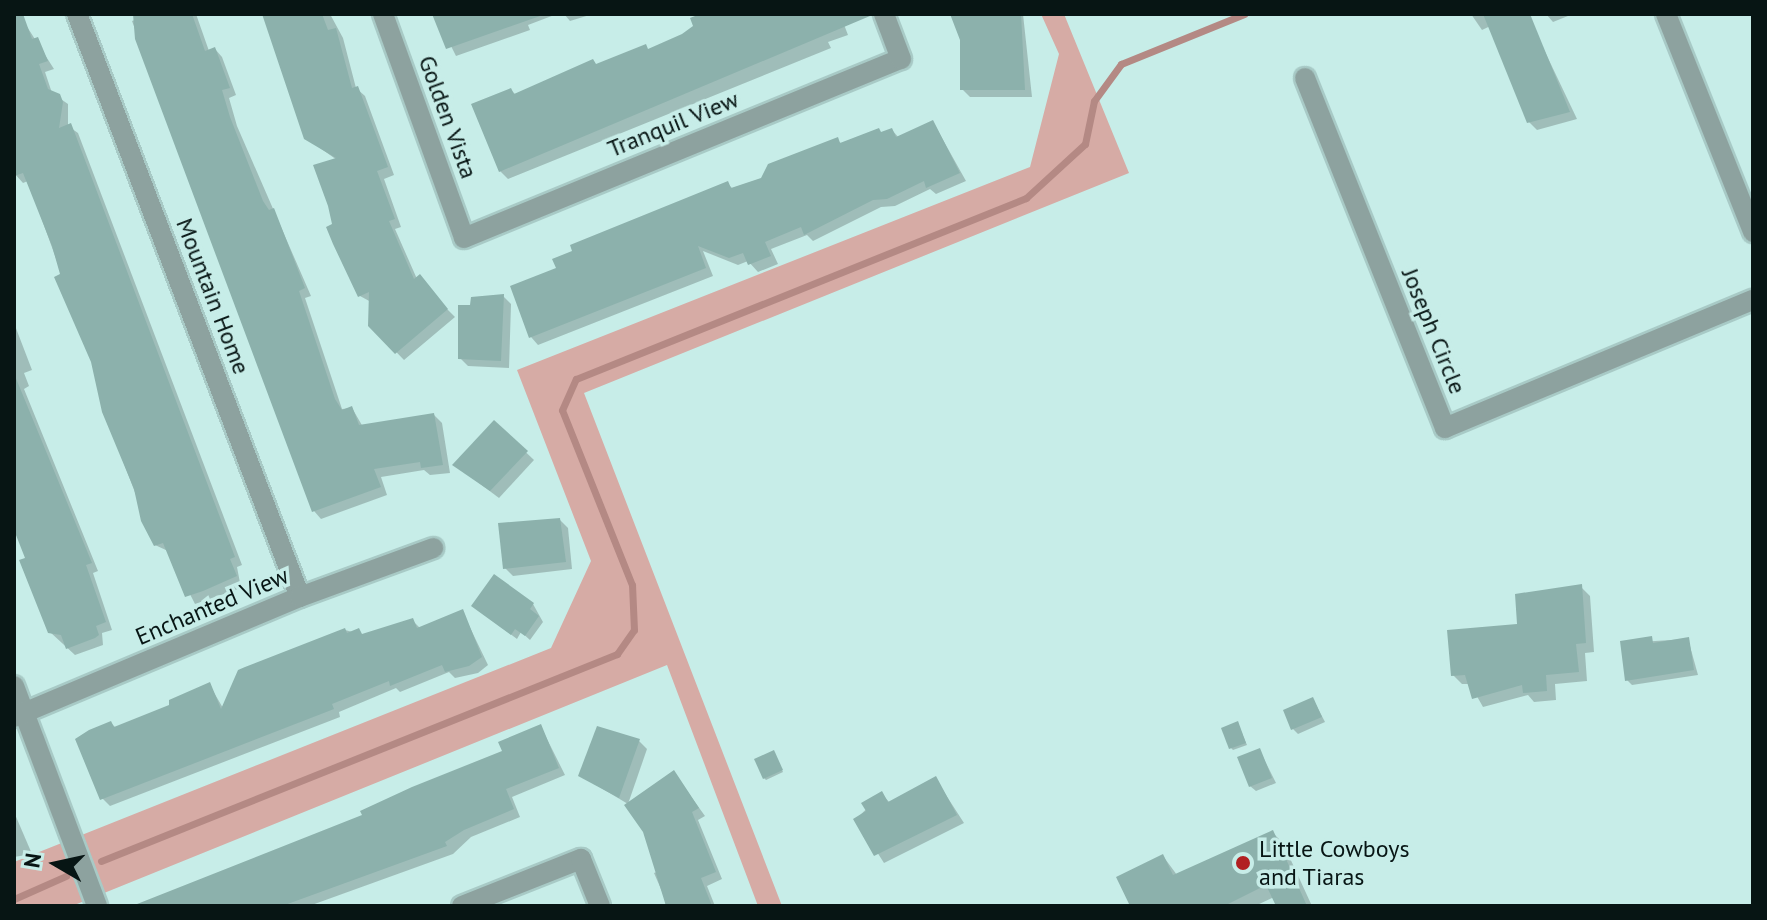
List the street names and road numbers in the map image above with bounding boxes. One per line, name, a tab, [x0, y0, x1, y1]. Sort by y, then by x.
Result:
street label: Golden Vista	[412, 51, 484, 183]
street label: Tranquil View	[603, 85, 743, 163]
street label: Mountain Home	[170, 214, 256, 378]
street label: Joseph Circle	[1396, 264, 1472, 398]
street label: Enchanted View	[131, 561, 293, 651]

